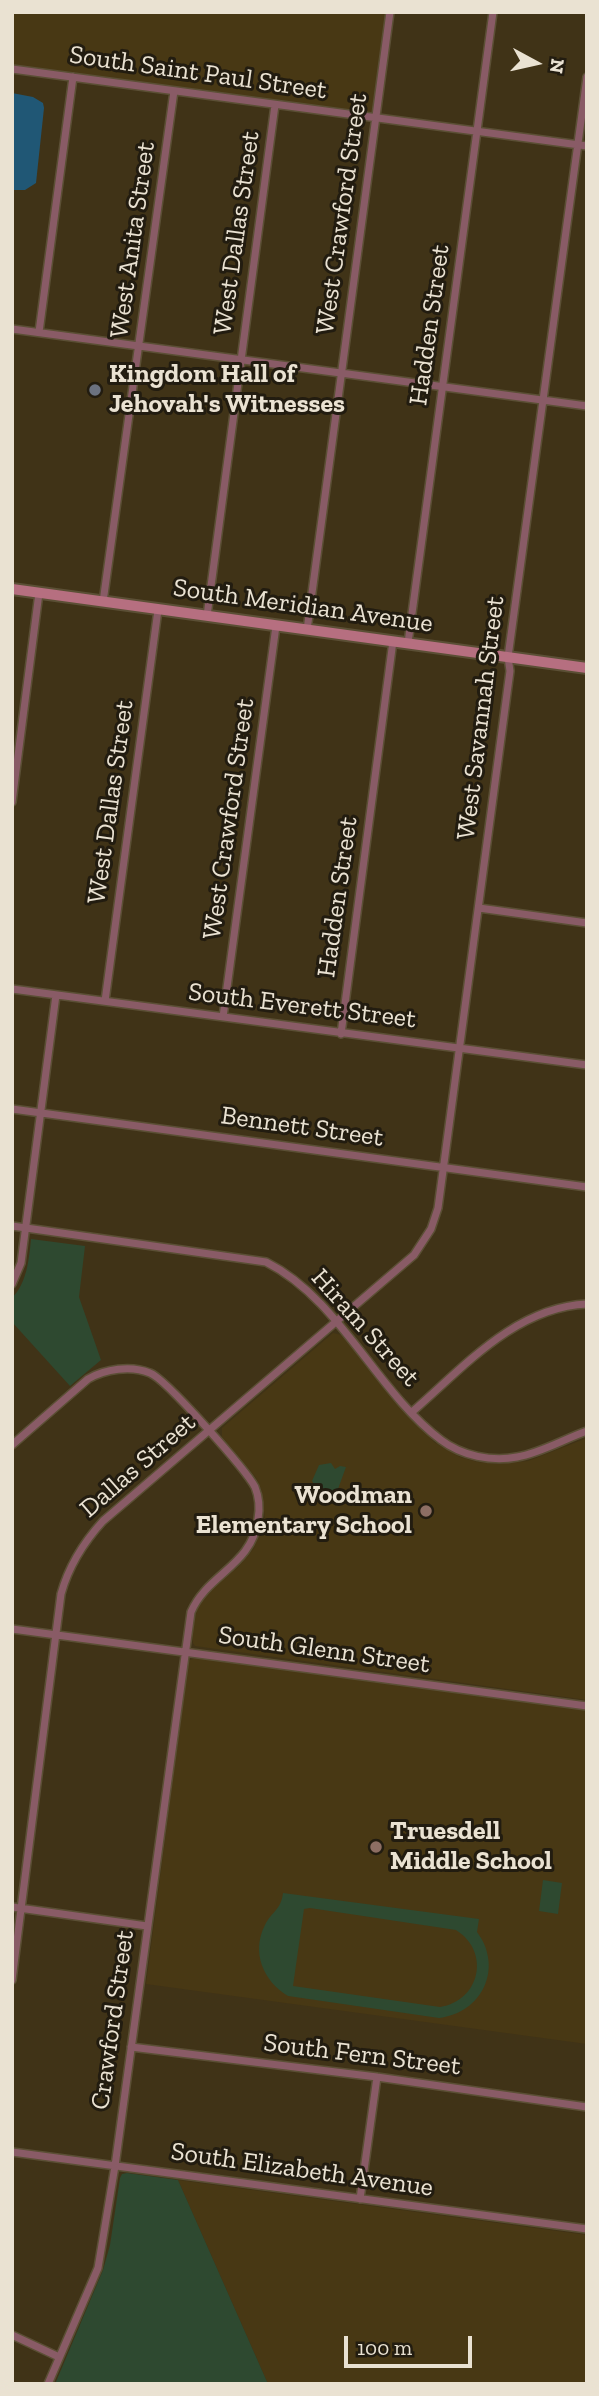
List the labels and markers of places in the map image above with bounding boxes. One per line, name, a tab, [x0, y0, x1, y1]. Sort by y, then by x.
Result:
place label: Kingdom Hall of Jehovah's Witnesses	[109, 359, 345, 420]
marker: Kingdom Hall of Jehovah's Witnesses	[87, 382, 103, 398]
place label: Woodman Elementary School	[196, 1480, 412, 1542]
marker: Woodman Elementary School	[418, 1503, 434, 1519]
place label: Truesdell Middle School	[390, 1816, 552, 1878]
marker: Truesdell Middle School	[368, 1839, 384, 1855]

